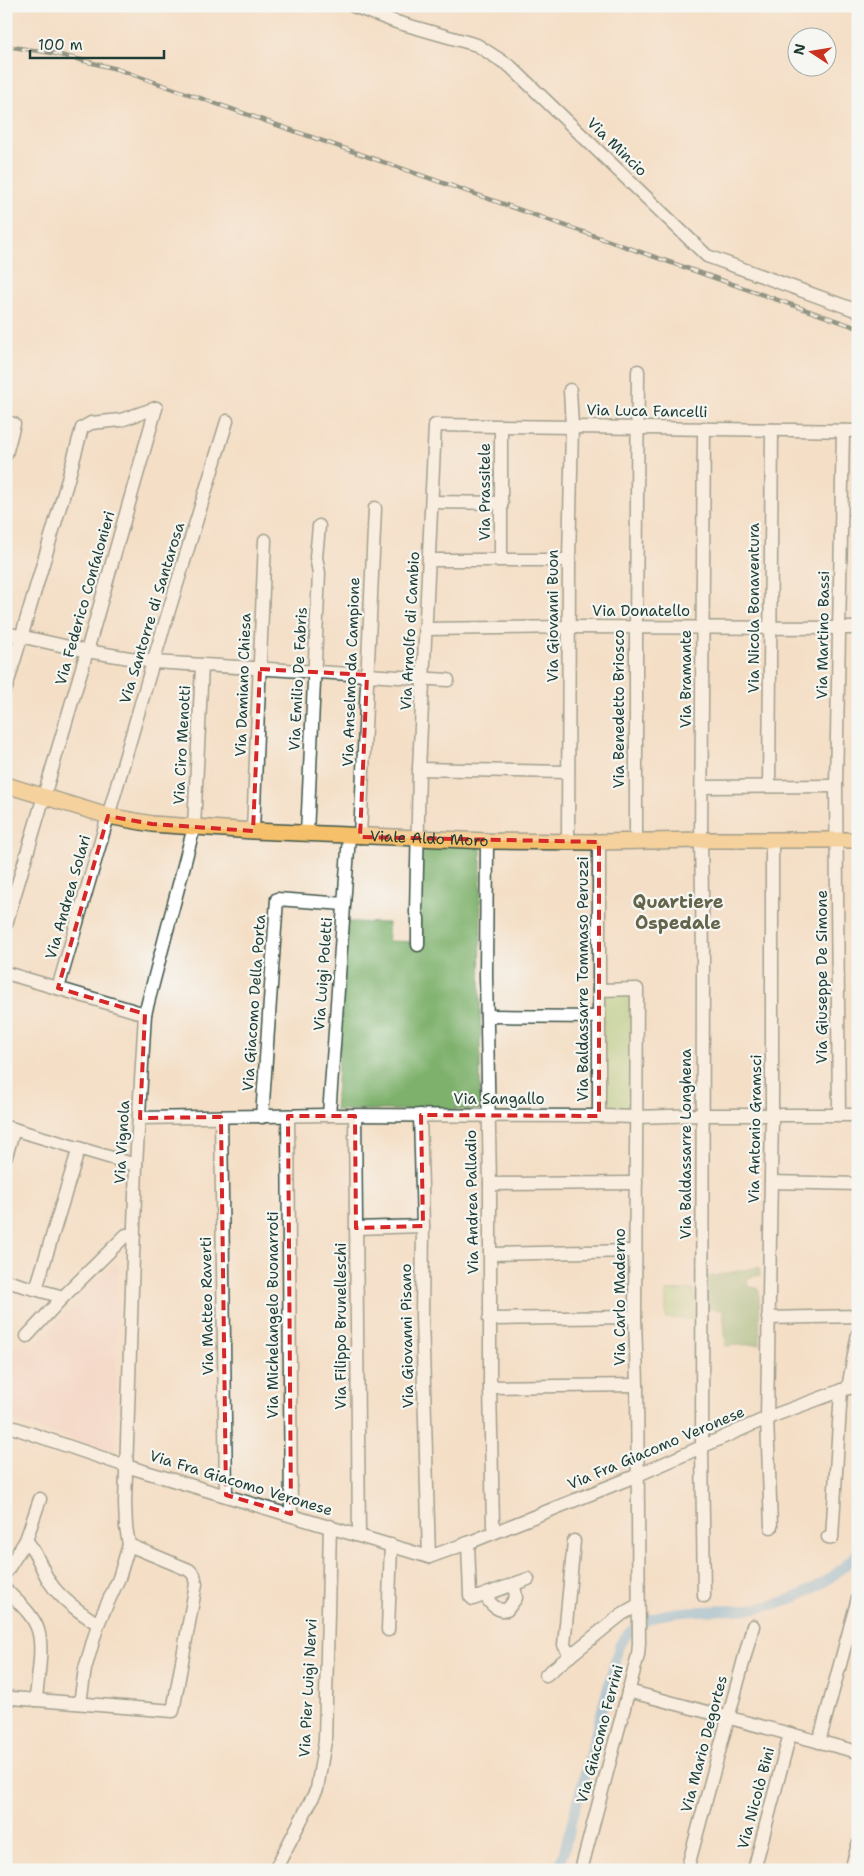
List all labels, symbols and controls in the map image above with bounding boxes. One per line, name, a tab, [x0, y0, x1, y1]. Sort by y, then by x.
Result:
scale bar	[30, 28, 164, 60]
north arrow	[786, 28, 836, 78]
text: 100 m	[38, 35, 83, 55]
text: N	[789, 42, 809, 57]
street label: Via Mincio	[583, 113, 651, 181]
street label: Via Luca Fancelli	[586, 400, 708, 422]
street label: Via Prassitele	[475, 443, 495, 541]
street label: Via Federico Confalonieri	[50, 508, 120, 688]
street label: Via Santorre di Santarosa	[115, 519, 189, 706]
street label: Via Nicola Bonaventura	[744, 522, 764, 693]
street label: Via Giovanni Buon	[543, 549, 563, 683]
street label: Via Arnolfo di Cambio	[396, 551, 424, 711]
street label: Via Martino Bassi	[812, 570, 834, 700]
street label: Via Anselmo da Campione	[338, 577, 364, 767]
street label: Via Donatello	[592, 601, 690, 621]
street label: Via Emilio De Fabris	[284, 607, 312, 751]
street label: Via Damiano Chiesa	[230, 612, 256, 757]
street label: Via Benedetto Briosco	[609, 629, 629, 789]
street label: Via Bramante	[676, 630, 696, 728]
street label: Via Ciro Menotti	[169, 685, 195, 805]
street label: Viale Aldo Moro	[369, 826, 489, 851]
street label: Via Andrea Solari	[41, 832, 95, 962]
street label: Via Baldassarre Tommaso Peruzzi	[573, 856, 593, 1102]
district label: Quartiere Ospedale	[632, 890, 724, 935]
street label: Via Giuseppe De Simone	[812, 890, 832, 1064]
street label: Via Giacomo Della Porta	[238, 913, 270, 1092]
street label: Via Luigi Poletti	[309, 916, 337, 1032]
street label: Via Baldassarre Longhena	[676, 1048, 696, 1239]
street label: Via Antonio Gramsci	[744, 1054, 766, 1204]
street label: Via Sangallo	[453, 1089, 545, 1109]
street label: Via Vignola	[110, 1099, 134, 1184]
street label: Via Andrea Palladio	[461, 1129, 483, 1275]
street label: Via Michelangelo Buonarroti	[263, 1211, 283, 1419]
street label: Via Carlo Maderno	[610, 1228, 630, 1366]
street label: Via Matteo Raverti	[196, 1236, 218, 1376]
street label: Via Filippo Brunelleschi	[331, 1242, 351, 1410]
street label: Via Giovanni Pisano	[396, 1263, 418, 1409]
street label: Via Fra Giacomo Veronese	[564, 1402, 748, 1494]
street label: Via Fra Giacomo Veronese	[147, 1446, 335, 1520]
street label: Via Pier Luigi Nervi	[294, 1618, 322, 1758]
street label: Via Giacomo Ferrini	[572, 1662, 628, 1806]
street label: Via Mario Degortes	[676, 1673, 732, 1815]
street label: Via Nicolò Bini	[733, 1745, 779, 1851]

